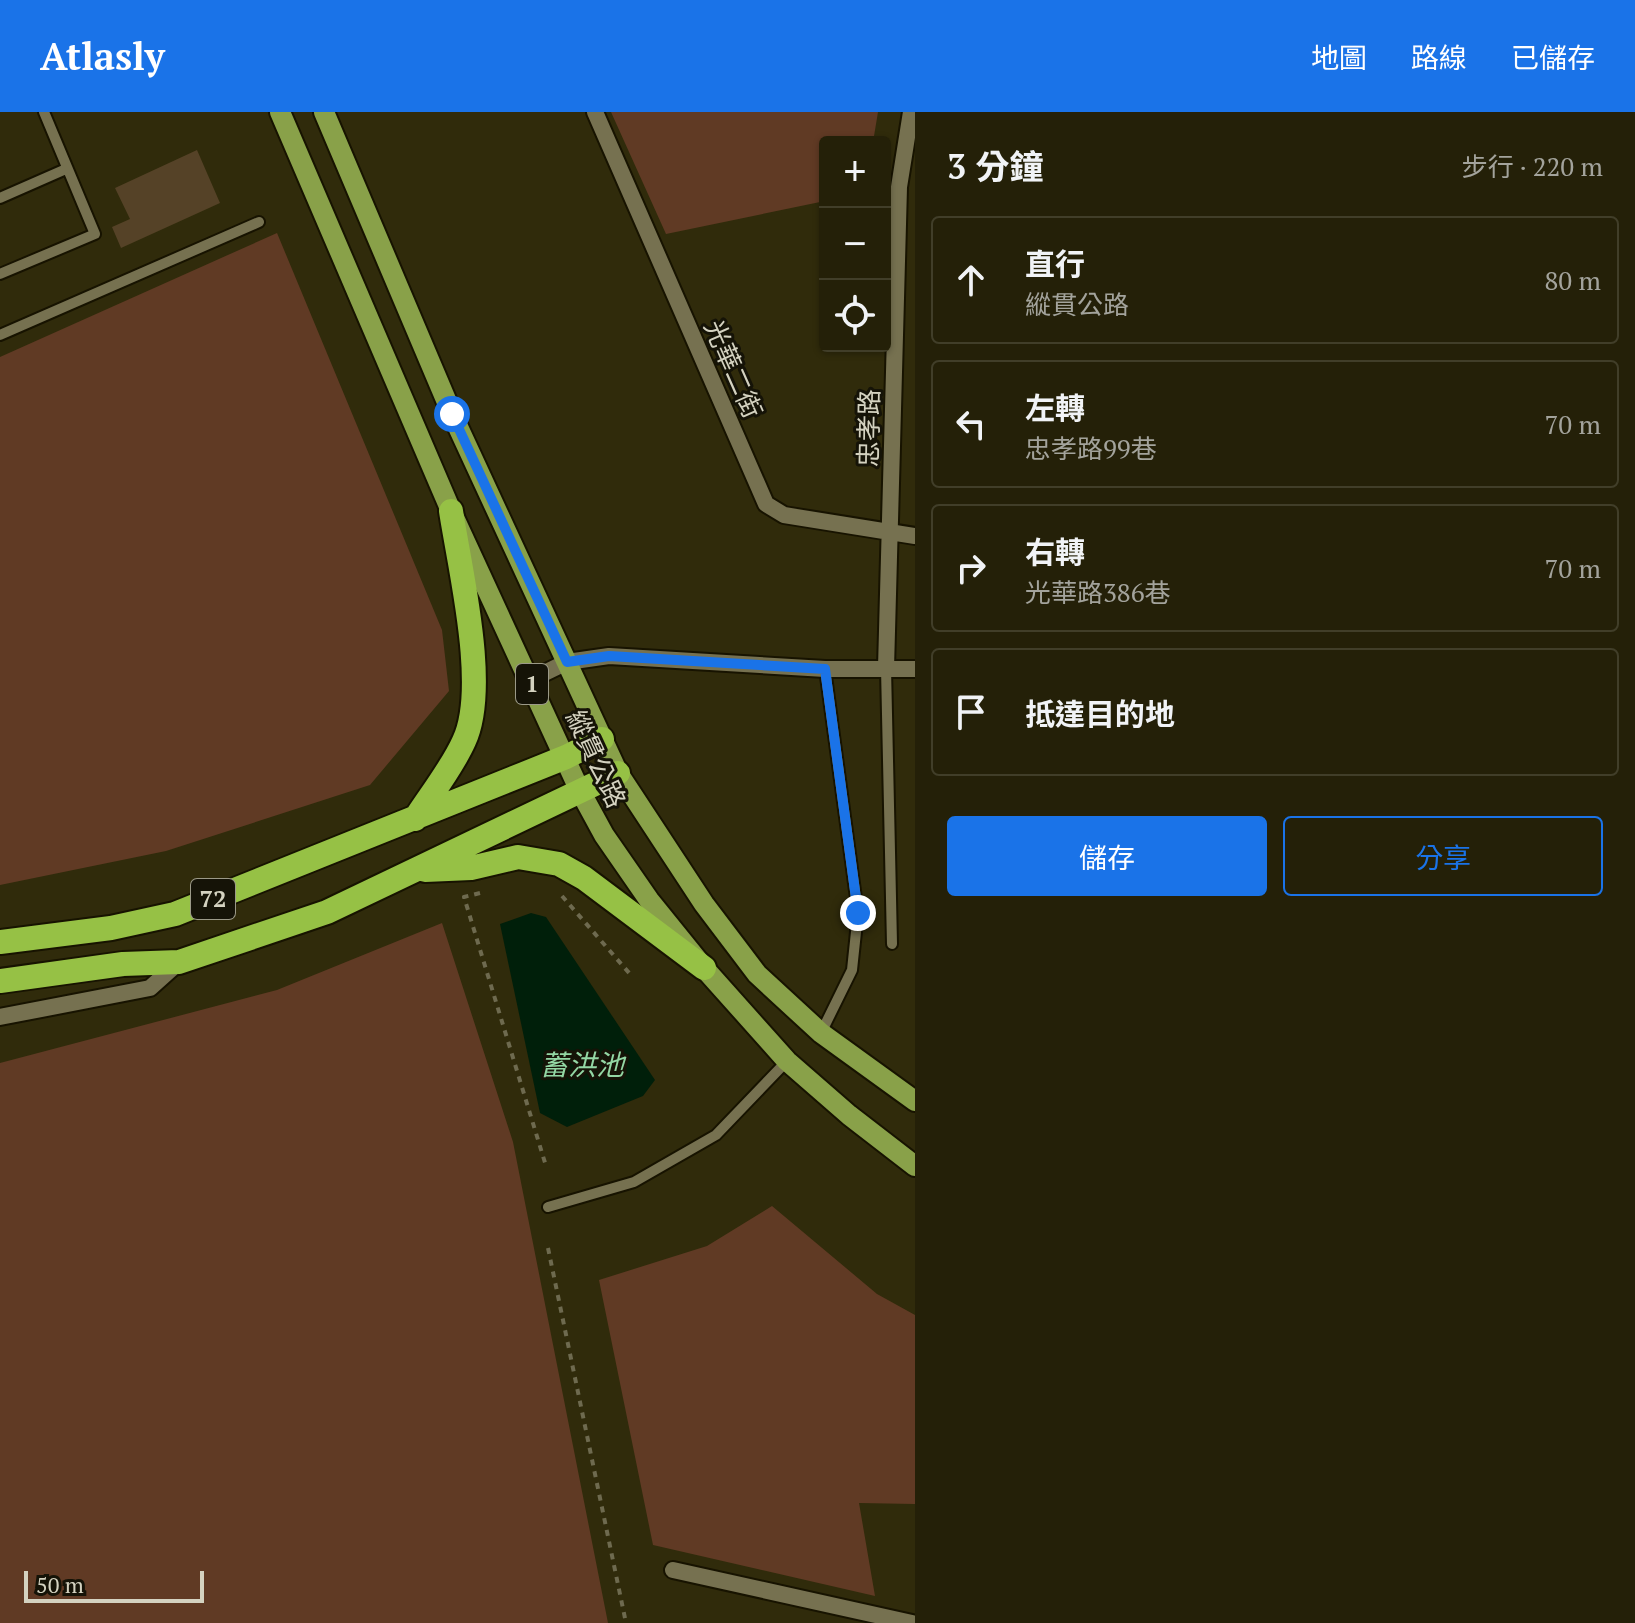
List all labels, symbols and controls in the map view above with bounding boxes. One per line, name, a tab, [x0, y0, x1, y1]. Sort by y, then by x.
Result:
text: Atlasly	[40, 31, 165, 81]
text: 地圖	[1311, 39, 1367, 76]
text: 路線	[1411, 39, 1467, 76]
text: 已儲存	[1511, 39, 1595, 76]
map controls	[819, 136, 891, 352]
button: +	[819, 136, 891, 208]
text: 3 分鐘	[947, 144, 1043, 189]
text: 步行 · 220 m	[1462, 149, 1603, 183]
button: −	[819, 208, 891, 280]
text: 直行	[1025, 244, 1085, 284]
icon: ahead	[949, 258, 993, 302]
text: 80 m	[1545, 263, 1601, 297]
button: locate	[819, 280, 891, 352]
text: 縱貫公路	[1025, 287, 1129, 321]
street label: 光華二街	[697, 314, 771, 423]
text: 左轉	[1025, 388, 1085, 428]
street label: 忠孝路	[850, 389, 886, 467]
route start	[434, 396, 470, 432]
icon: left	[949, 402, 993, 446]
text: 70 m	[1545, 407, 1601, 441]
text: 忠孝路99巷	[1025, 431, 1157, 465]
text: 右轉	[1025, 532, 1085, 572]
icon: right	[949, 546, 993, 590]
text: 70 m	[1545, 551, 1601, 585]
text: 光華路386巷	[1025, 575, 1171, 609]
road number: 1	[516, 664, 548, 704]
icon: arrive	[949, 690, 993, 734]
text: 抵達目的地	[1025, 694, 1175, 734]
street label: 縱貫公路	[560, 704, 634, 813]
button: 儲存	[947, 816, 1267, 896]
button: 分享	[1283, 816, 1603, 896]
road number: 72	[191, 879, 235, 919]
route end	[840, 895, 876, 931]
water label: 蓄洪池	[540, 1046, 627, 1083]
scale bar	[24, 1567, 204, 1603]
text: 50 m	[36, 1570, 84, 1599]

